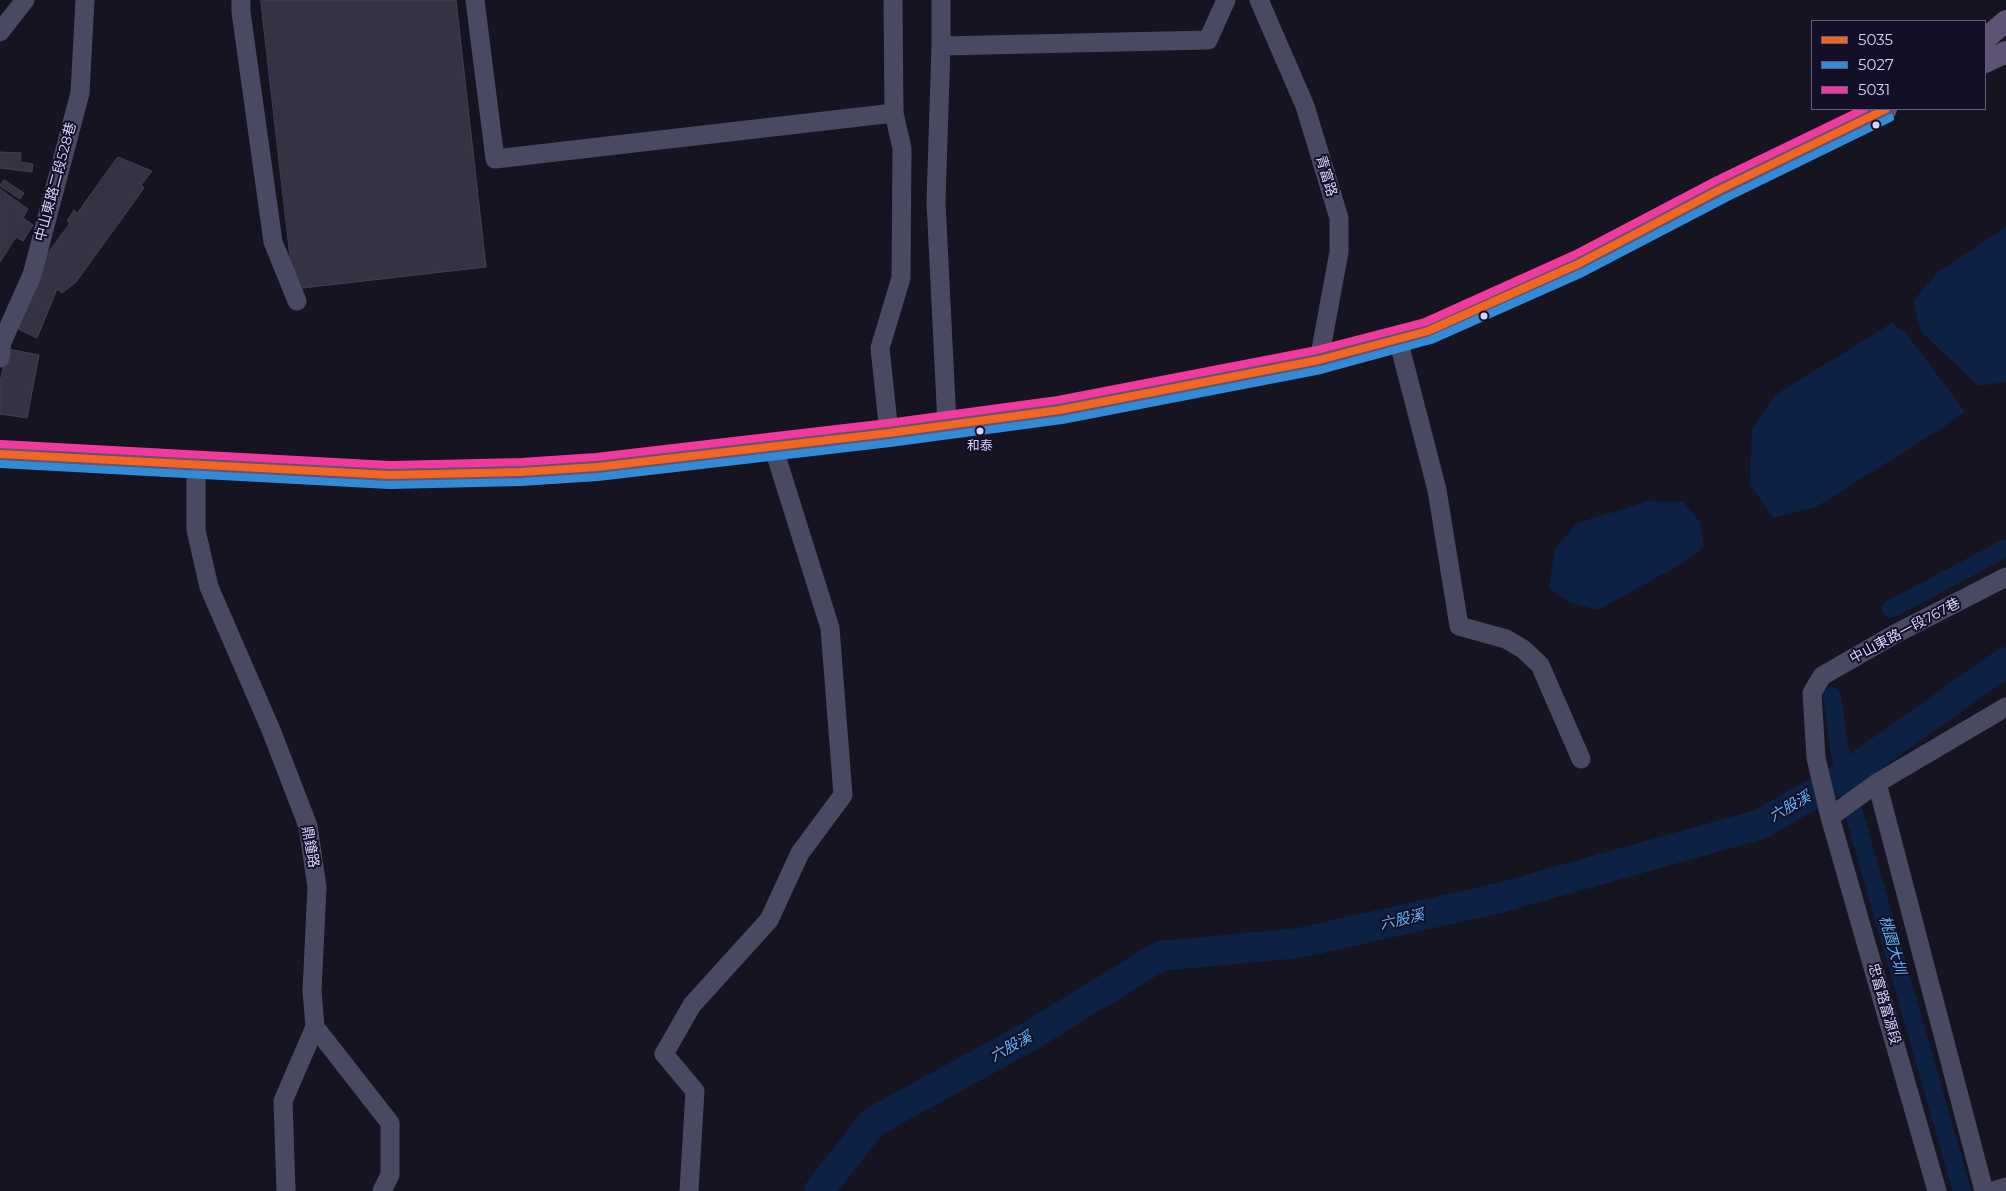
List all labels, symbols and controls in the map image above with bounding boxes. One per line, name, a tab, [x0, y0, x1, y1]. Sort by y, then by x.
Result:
legend	[1811, 20, 1986, 110]
text: 5035	[1858, 30, 1893, 49]
text: 5027	[1858, 55, 1894, 74]
text: 5031	[1858, 80, 1890, 99]
unlabelled marker	[1871, 120, 1881, 130]
street label: 中山東路二段528巷	[32, 121, 80, 243]
street label: 青富路	[1312, 153, 1340, 199]
unlabelled marker	[1479, 311, 1489, 321]
marker: 和泰	[975, 426, 985, 436]
place label: 和泰	[967, 438, 993, 454]
street label: 中山東路一段767巷	[1847, 595, 1963, 667]
water label: 六股溪	[1766, 788, 1814, 826]
street label: 鼎鐘路	[298, 825, 322, 869]
water label: 六股溪	[1378, 906, 1426, 934]
water label: 桃園大圳	[1875, 914, 1909, 976]
street label: 忠富路富源段	[1864, 961, 1904, 1047]
water label: 六股溪	[987, 1028, 1035, 1066]

